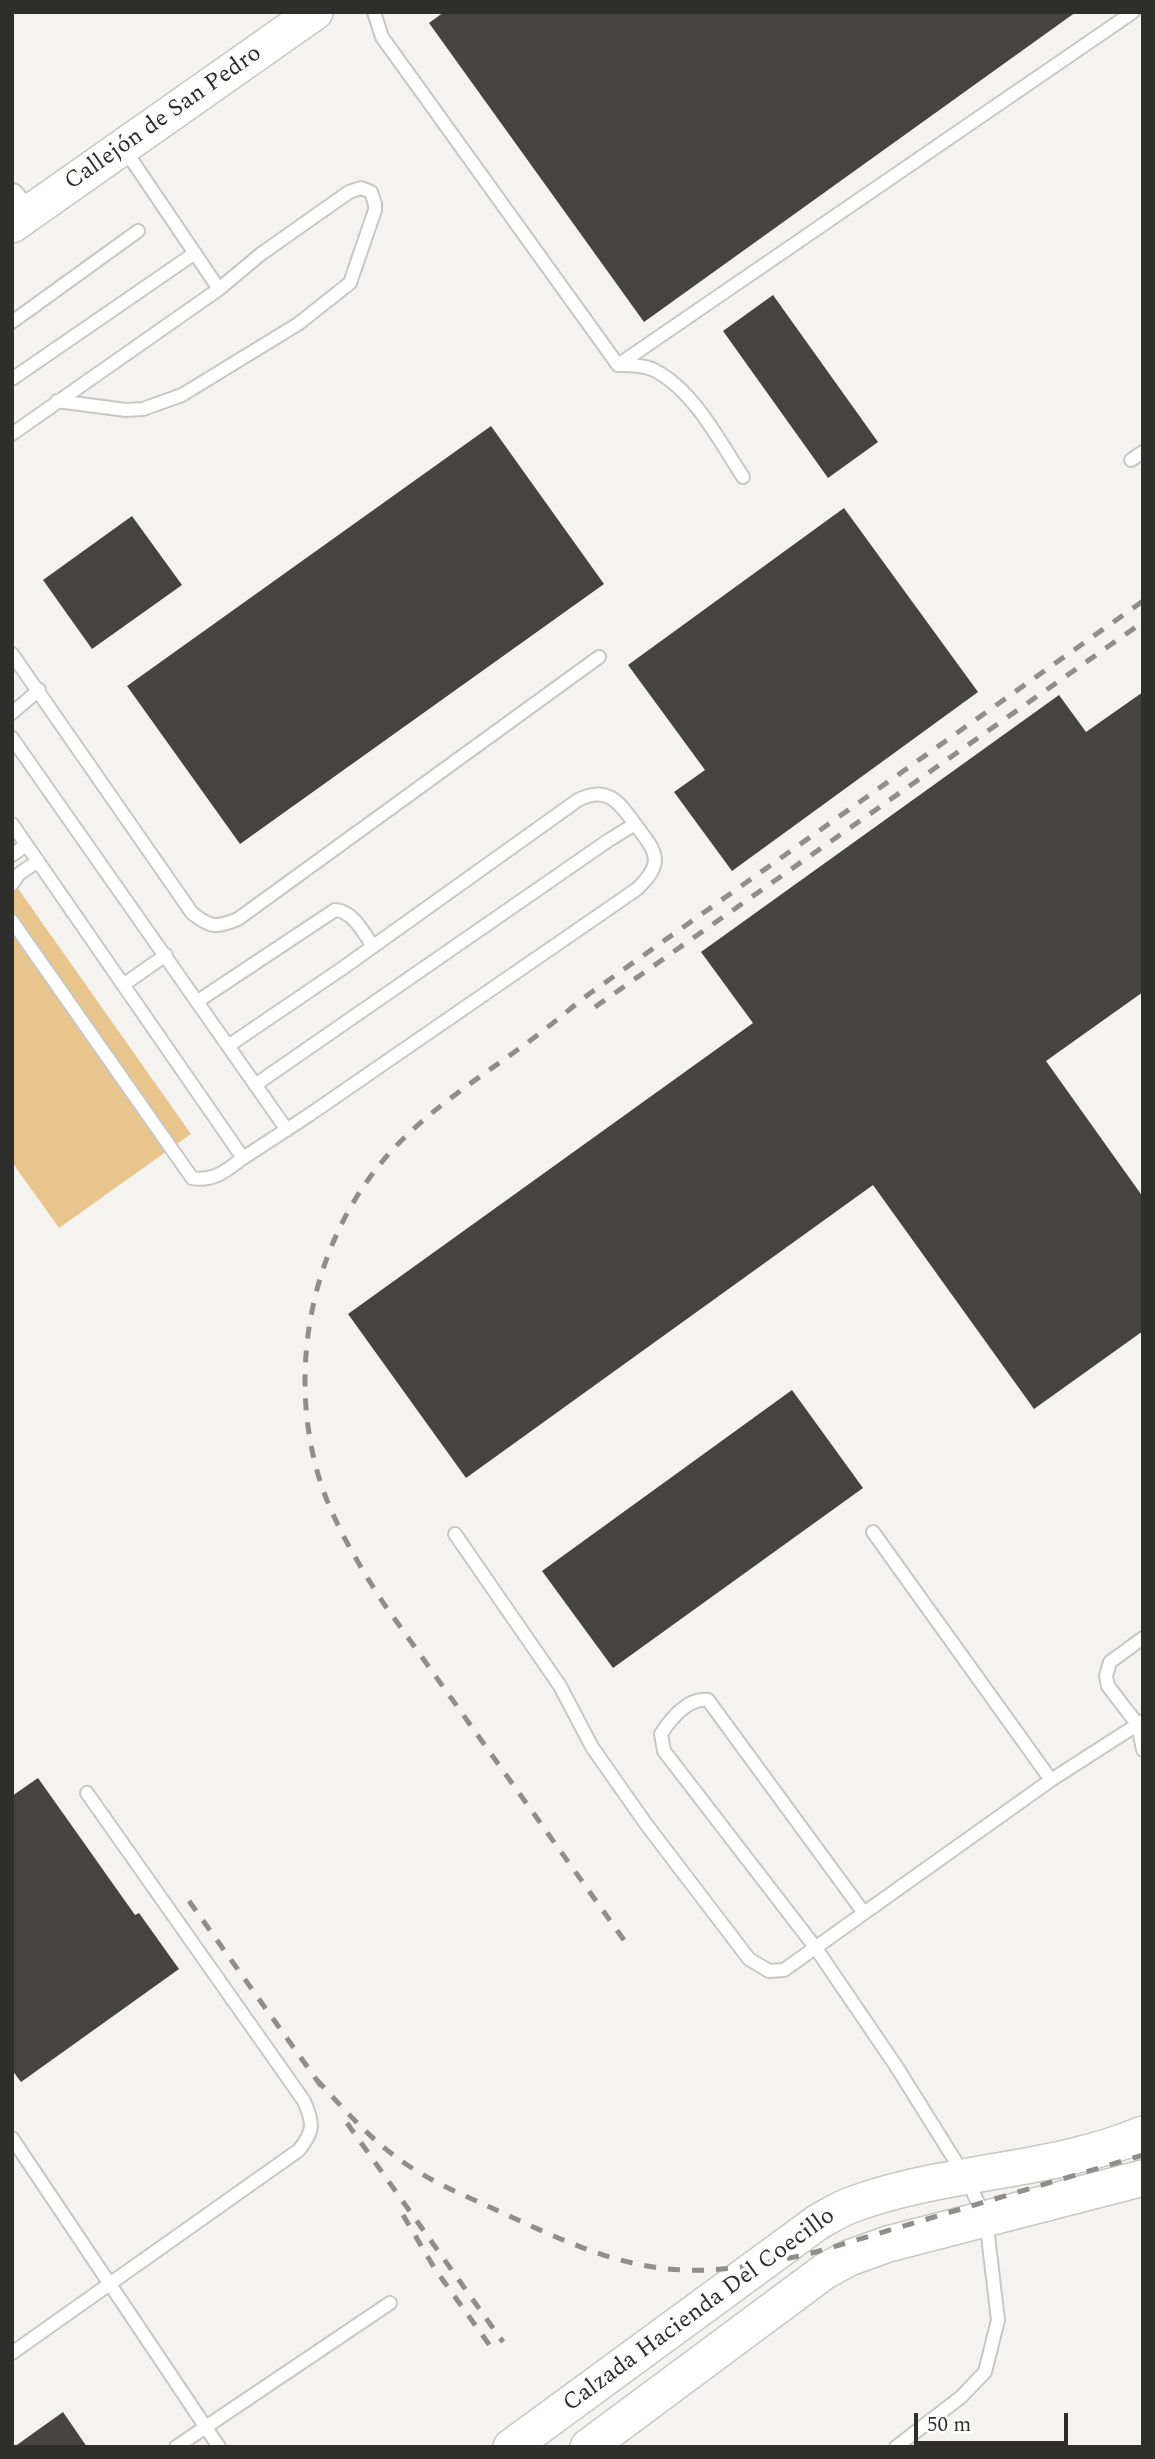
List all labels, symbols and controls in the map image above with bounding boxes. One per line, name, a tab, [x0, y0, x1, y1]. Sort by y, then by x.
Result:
street label: Callejón de San Pedro	[60, 40, 268, 198]
street label: Calzada Hacienda Del Coecillo	[558, 2203, 842, 2419]
scale bar	[917, 2400, 1071, 2444]
text: 50 m	[927, 2409, 971, 2441]

